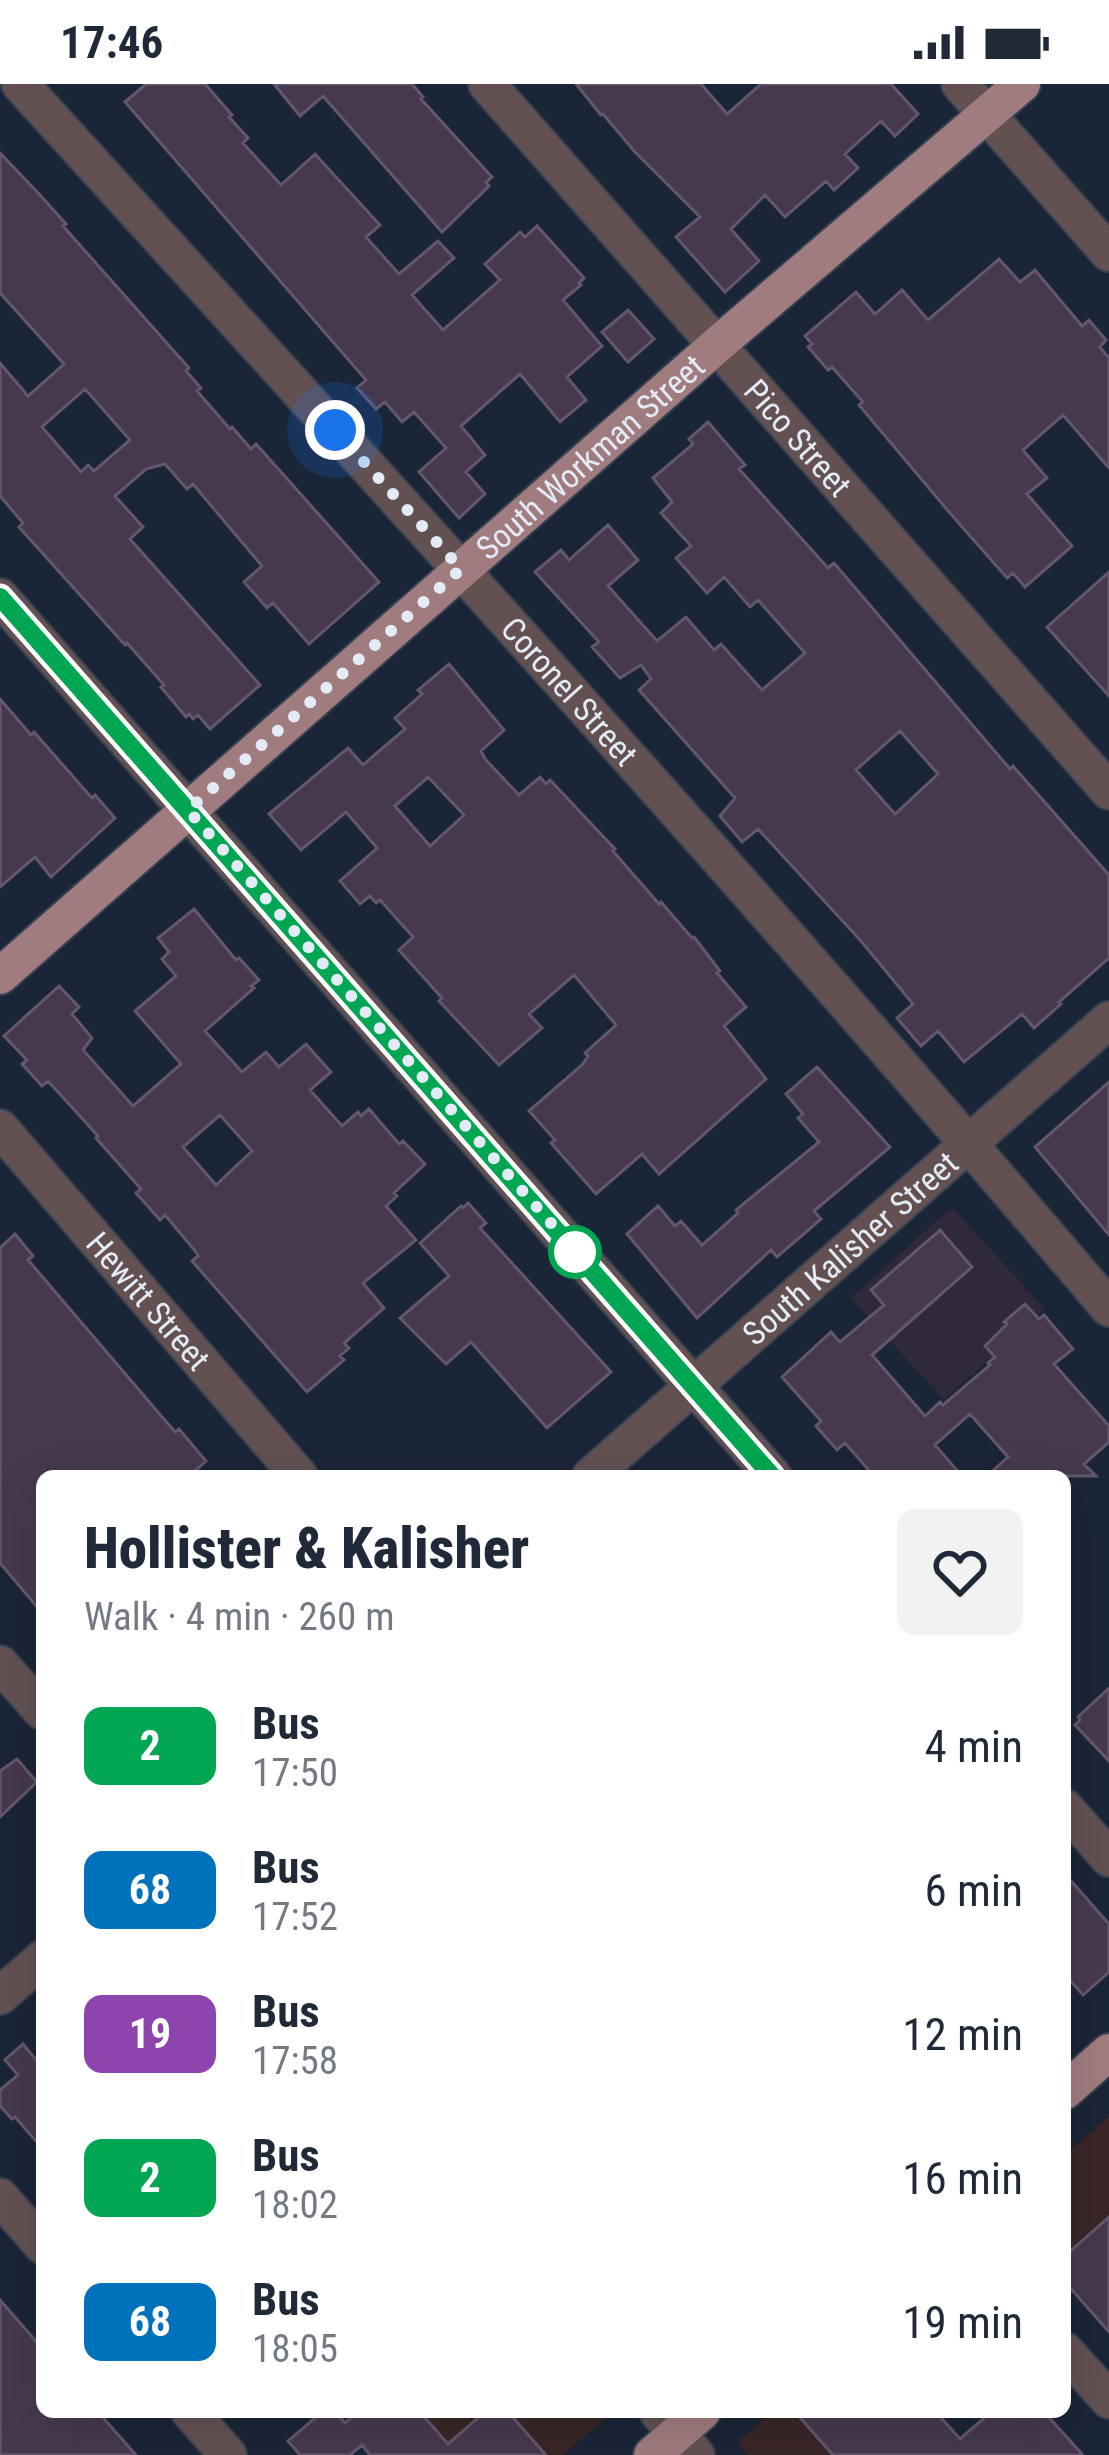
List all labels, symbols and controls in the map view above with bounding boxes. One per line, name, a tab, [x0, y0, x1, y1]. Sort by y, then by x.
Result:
text: 17:46	[60, 16, 163, 69]
street label: South Workman Street	[468, 346, 712, 568]
street label: Pico Street	[736, 372, 859, 504]
your location	[305, 400, 365, 460]
street label: Coronel Street	[493, 609, 646, 774]
street label: South Kalisher Street	[735, 1143, 966, 1353]
street label: Hewitt Street	[78, 1224, 218, 1378]
unlabelled marker	[550, 1227, 600, 1277]
button: heart	[897, 1509, 1023, 1635]
text: Hollister & Kalisher	[84, 1515, 529, 1582]
text: Walk · 4 min · 260 m	[84, 1594, 395, 1640]
text: Bus	[252, 1697, 320, 1750]
text: 4 min	[924, 1720, 1023, 1773]
text: 2	[139, 1721, 161, 1770]
text: 17:50	[252, 1750, 338, 1796]
text: Bus	[252, 1841, 320, 1894]
text: 6 min	[924, 1864, 1023, 1917]
text: 68	[129, 1865, 171, 1914]
text: 17:52	[252, 1894, 338, 1940]
text: Bus	[252, 1985, 320, 2038]
text: 12 min	[902, 2008, 1023, 2061]
text: 19	[129, 2009, 171, 2058]
text: 17:58	[252, 2038, 338, 2084]
text: Bus	[252, 2129, 320, 2182]
text: 16 min	[902, 2152, 1023, 2205]
text: 2	[139, 2153, 161, 2202]
text: 18:02	[252, 2182, 338, 2228]
text: Bus	[252, 2273, 320, 2326]
text: 19 min	[902, 2296, 1023, 2349]
text: 68	[129, 2297, 171, 2346]
text: 18:05	[252, 2326, 338, 2372]

